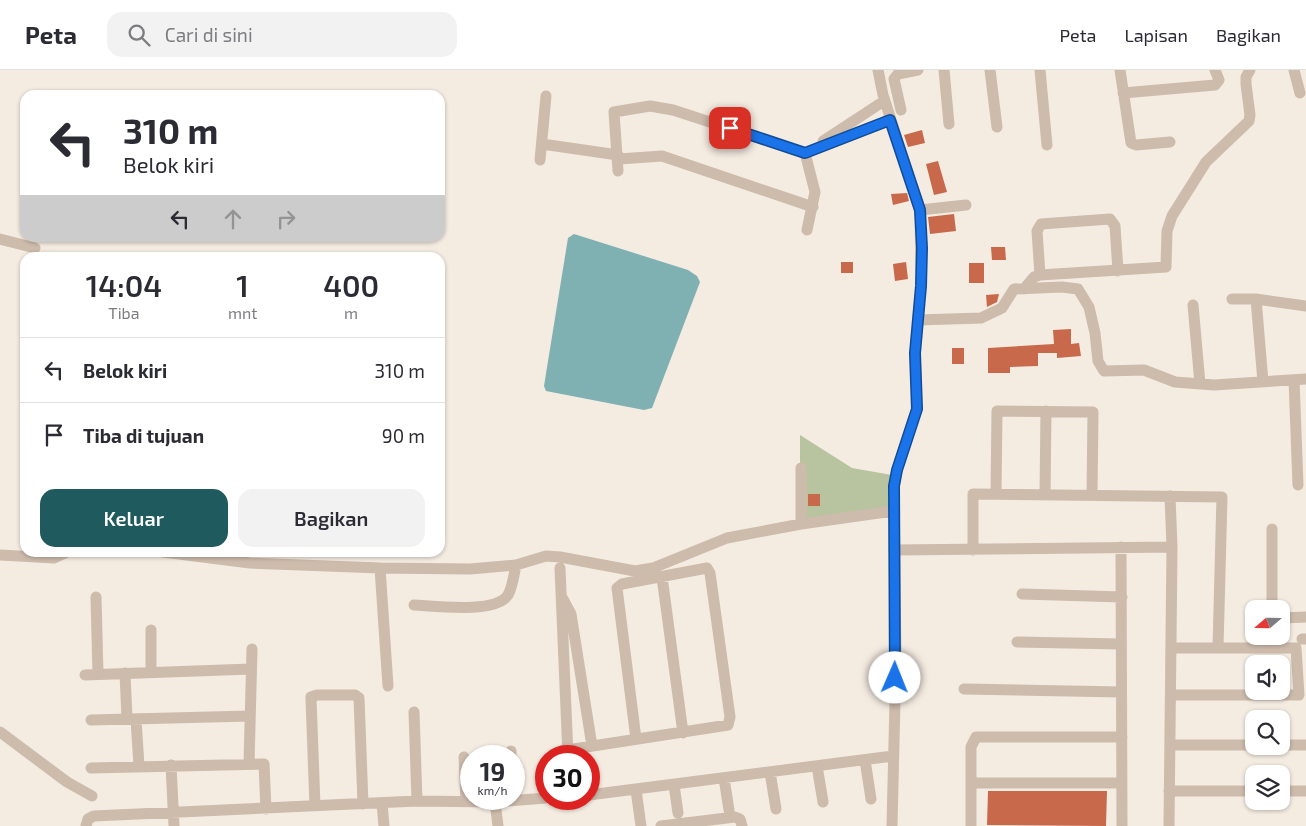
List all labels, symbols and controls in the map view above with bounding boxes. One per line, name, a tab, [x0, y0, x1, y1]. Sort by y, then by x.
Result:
search box	[107, 12, 457, 57]
text: Peta	[25, 20, 77, 49]
icon: search	[125, 21, 153, 49]
text: Cari di sini	[165, 23, 253, 46]
text: Peta	[1059, 24, 1096, 46]
text: Lapisan	[1124, 24, 1188, 46]
text: Bagikan	[1216, 24, 1281, 46]
pin	[709, 107, 751, 149]
text: 310 m	[123, 109, 218, 151]
icon: left	[40, 110, 105, 175]
icon: arrive	[716, 114, 744, 142]
text: Belok kiri	[123, 151, 214, 177]
icon: left	[166, 205, 194, 233]
icon: ahead	[219, 205, 247, 233]
icon: right	[272, 205, 300, 233]
text: 14:04	[86, 267, 162, 303]
text: 1	[236, 267, 249, 303]
text: 400	[323, 267, 379, 303]
text: Tiba	[108, 303, 140, 322]
text: mnt	[228, 303, 257, 322]
text: m	[344, 303, 358, 322]
icon: left	[40, 356, 68, 384]
text: Belok kiri	[83, 359, 167, 382]
text: 310 m	[375, 359, 425, 382]
icon: arrive	[40, 421, 68, 449]
text: Tiba di tujuan	[83, 424, 204, 447]
text: 90 m	[382, 424, 425, 447]
button: Keluar	[40, 489, 228, 547]
button: Bagikan	[238, 489, 425, 547]
north arrow	[1245, 600, 1290, 645]
map controls	[1245, 600, 1290, 810]
position arrow	[868, 651, 920, 703]
button: sound	[1245, 655, 1290, 700]
button: search	[1245, 710, 1290, 755]
speed limit sign: 30	[535, 745, 600, 810]
text: 19	[480, 756, 505, 786]
button: layers	[1245, 765, 1290, 810]
text: km/h	[478, 783, 507, 797]

